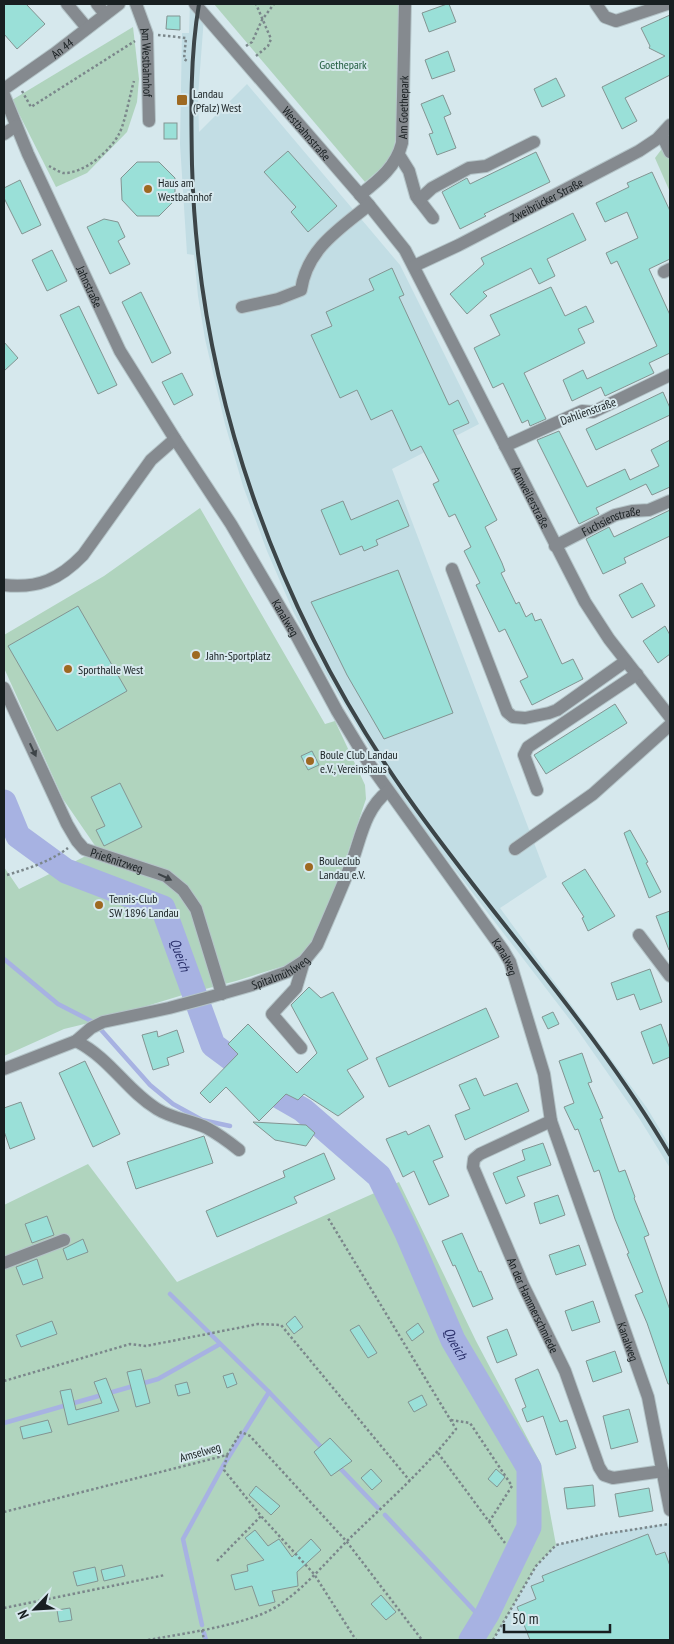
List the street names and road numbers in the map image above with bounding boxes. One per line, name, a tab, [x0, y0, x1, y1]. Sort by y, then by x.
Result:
street label: Am Westbahnhof	[138, 25, 156, 98]
street label: An 44	[48, 34, 77, 61]
street label: Am Goethepark	[395, 75, 411, 139]
street label: Westbahnstraße	[279, 103, 335, 164]
street label: Zweibrücker Straße	[507, 174, 585, 225]
street label: Jahnstraße	[73, 262, 106, 310]
street label: Dahlienstraße	[558, 394, 618, 428]
street label: Annweilerstraße	[509, 463, 554, 531]
street label: Fuchsienstraße	[579, 503, 641, 539]
street label: Kanalweg	[269, 596, 303, 639]
street label: Prießnitzweg	[89, 844, 145, 876]
street label: Kanalweg	[489, 935, 521, 977]
street label: Spitalmühlweg	[249, 953, 313, 992]
street label: An der Hammerschmiede	[505, 1255, 562, 1355]
street label: Kanalweg	[615, 1320, 642, 1363]
street label: Amselweg	[178, 1439, 222, 1465]

